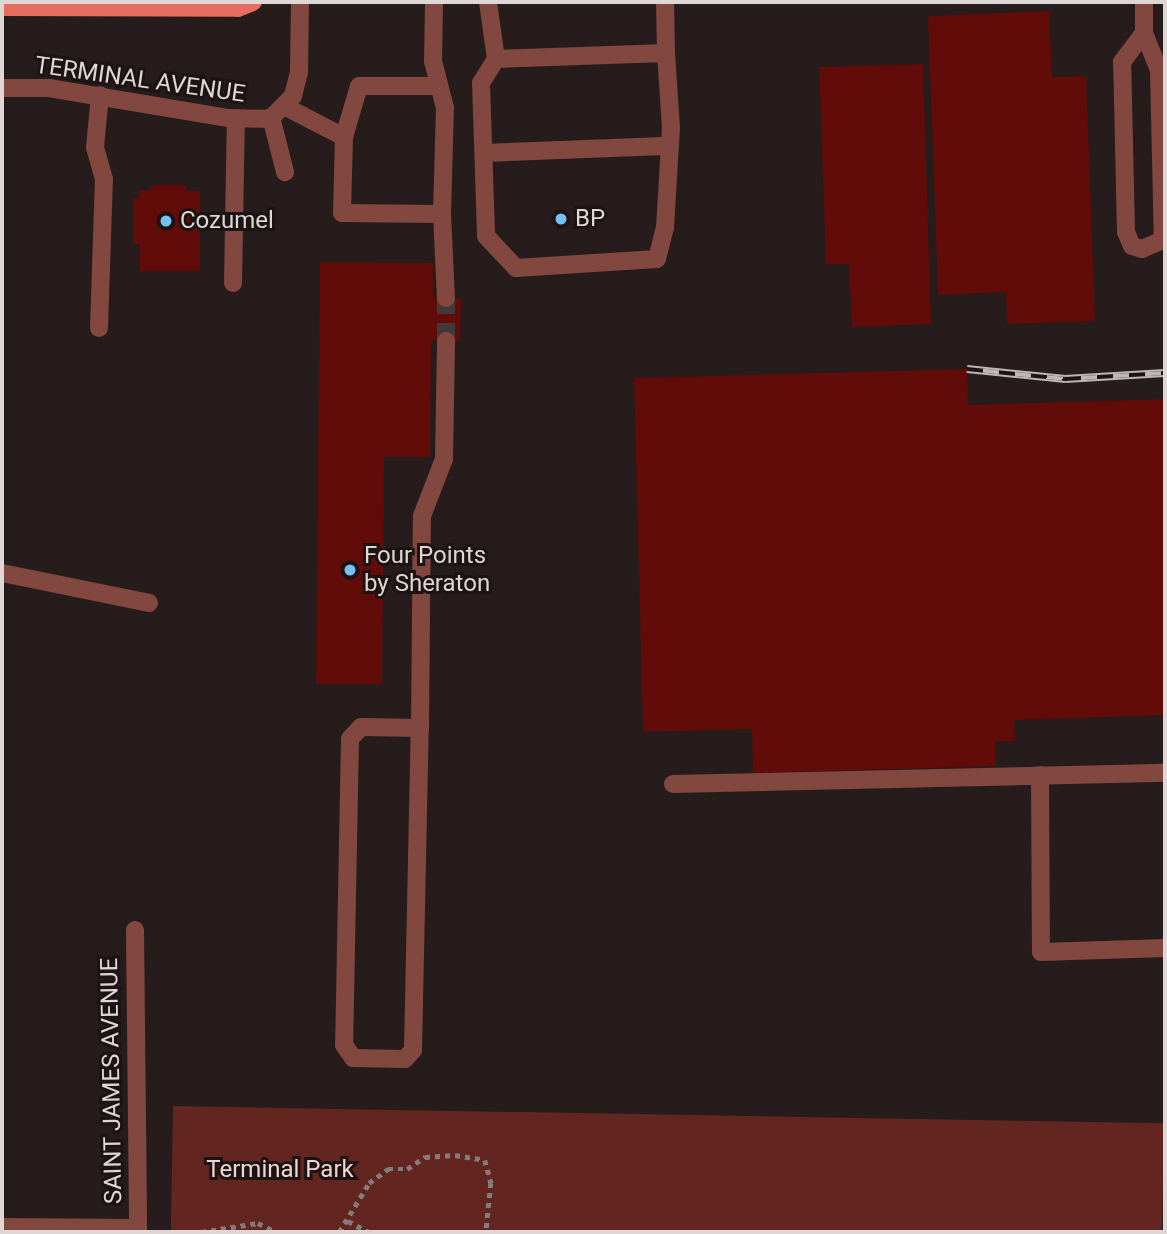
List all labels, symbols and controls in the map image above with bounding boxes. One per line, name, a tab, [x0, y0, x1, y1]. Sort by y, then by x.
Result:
street label: TERMINAL AVENUE	[33, 51, 247, 109]
place label: BP	[575, 205, 605, 233]
place label: Cozumel	[180, 207, 274, 235]
marker: BP	[553, 211, 569, 227]
marker: Cozumel	[158, 213, 174, 229]
place label: Four Points by Sheraton	[364, 542, 490, 598]
marker: Four Points by Sheraton	[342, 562, 358, 578]
street label: SAINT JAMES AVENUE	[95, 957, 129, 1205]
park label: Terminal Park	[206, 1156, 354, 1184]

